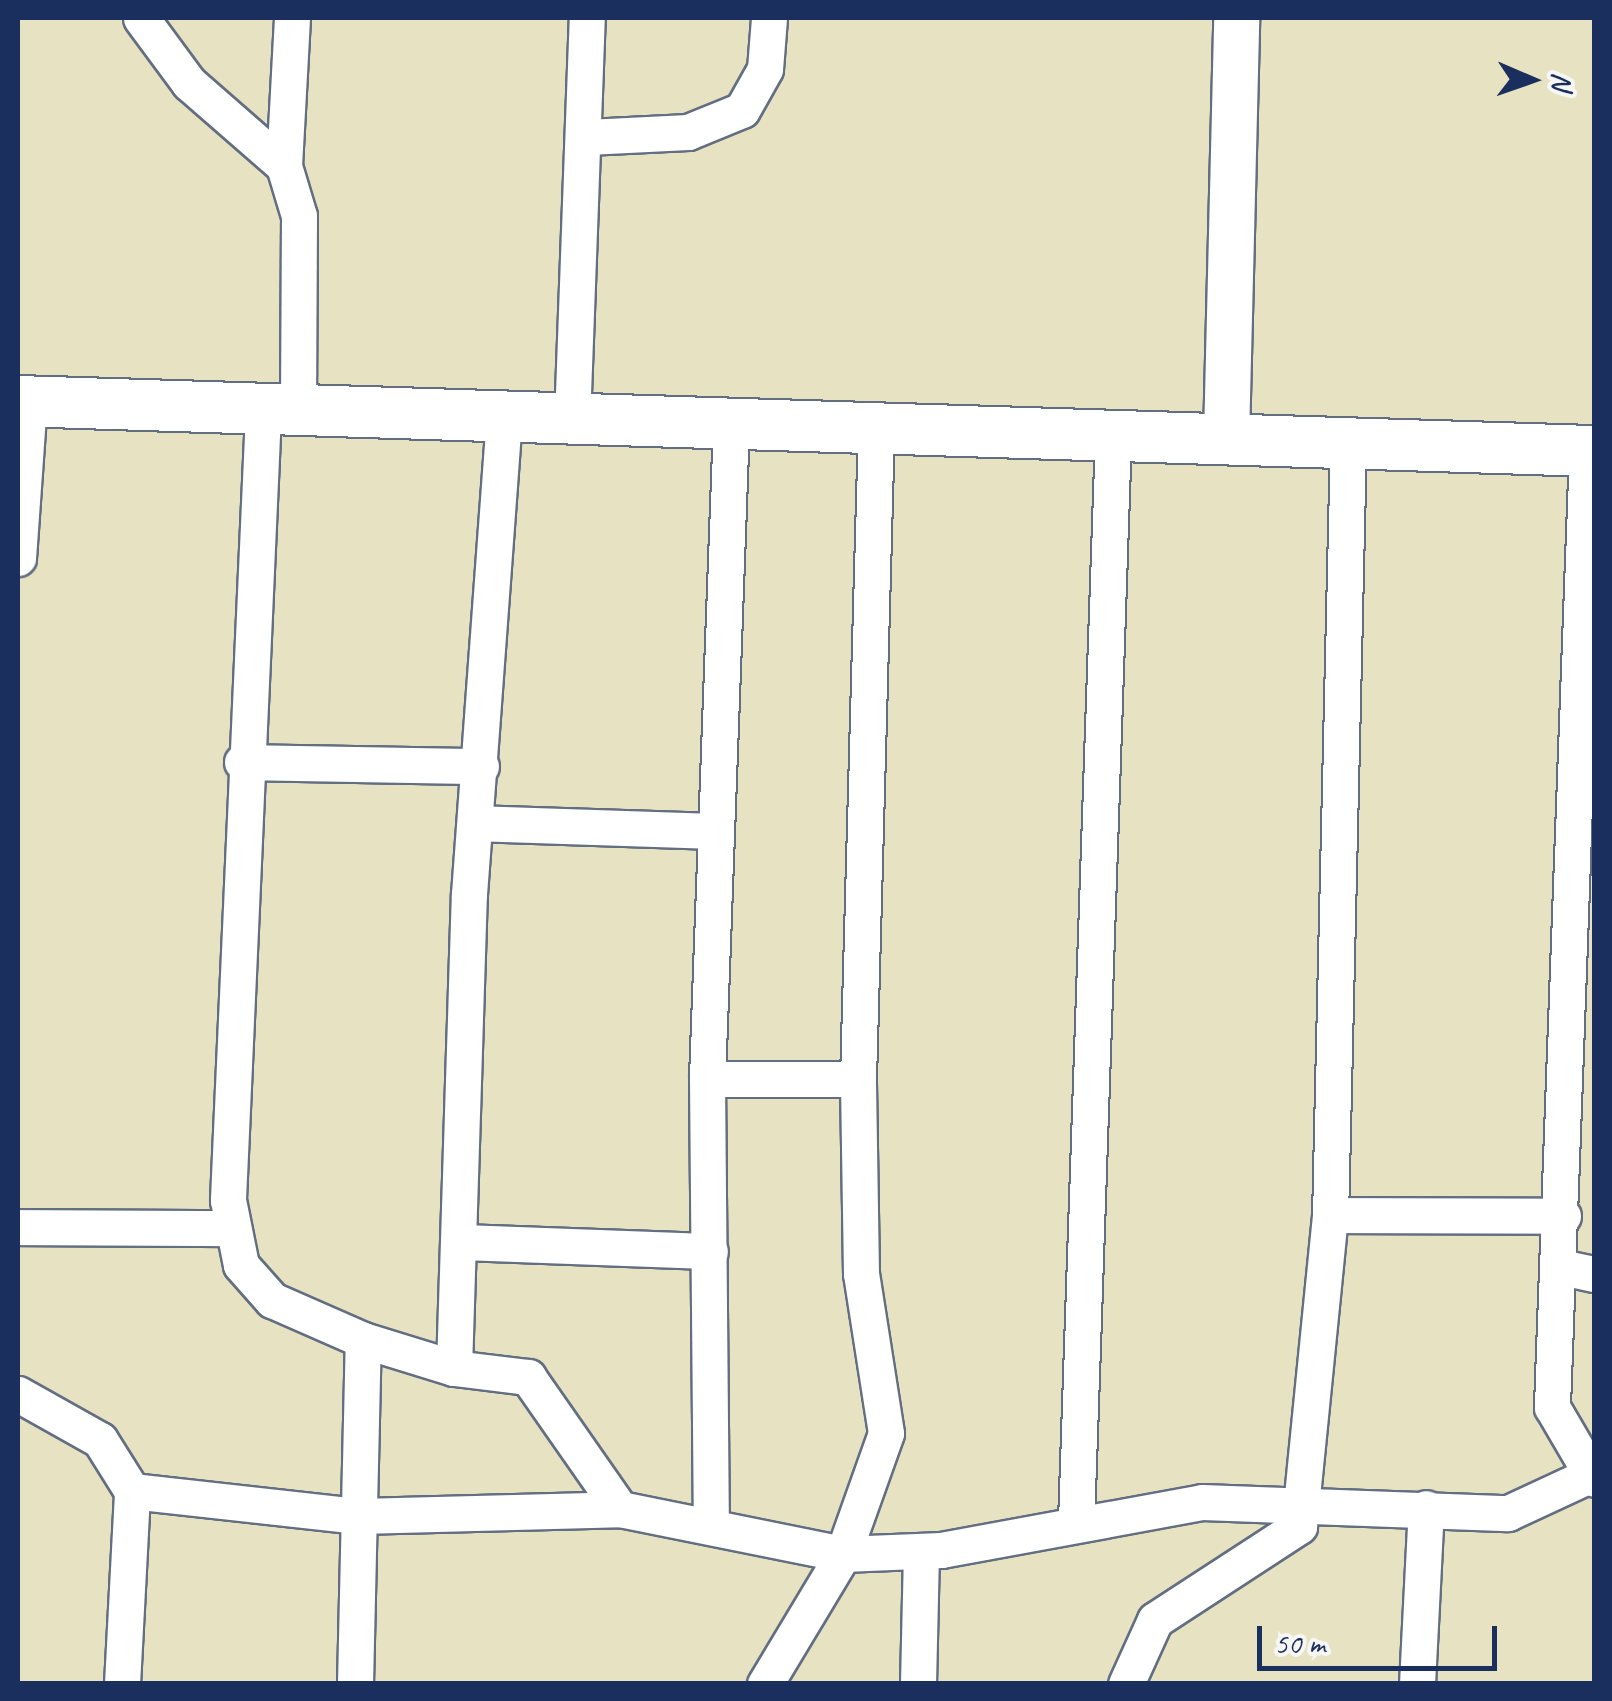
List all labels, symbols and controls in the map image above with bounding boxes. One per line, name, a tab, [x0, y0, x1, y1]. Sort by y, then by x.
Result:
north arrow	[1482, 30, 1582, 130]
text: N	[1545, 72, 1580, 90]
scale bar	[1262, 1606, 1502, 1668]
text: 50 m	[1274, 1624, 1325, 1662]

